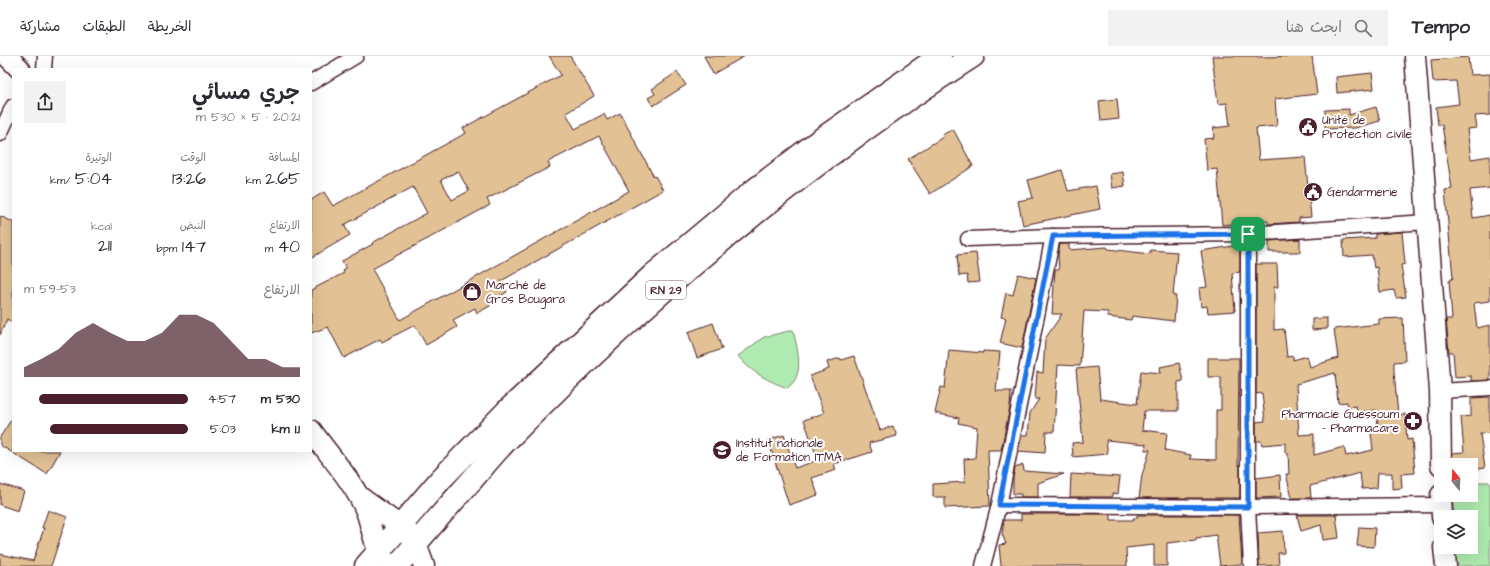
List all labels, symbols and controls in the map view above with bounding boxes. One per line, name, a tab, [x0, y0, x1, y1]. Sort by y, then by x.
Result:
search box	[1108, 10, 1388, 46]
text: Tempo	[1412, 14, 1470, 41]
text: مشاركة	[20, 17, 60, 37]
text: الطبقات	[82, 17, 126, 37]
text: الخريطة	[148, 17, 191, 37]
text: ابحث هنا	[1286, 17, 1342, 38]
icon: search	[1352, 17, 1374, 39]
text: جري مسائي	[192, 77, 300, 108]
button: share	[24, 81, 66, 123]
text: 20:21 · 5 × 530 m	[196, 108, 300, 126]
place label: Unité de Protection civile	[1322, 112, 1413, 143]
public building icon: Unité de Protection civile	[1297, 116, 1319, 138]
text: الوتيرة	[85, 150, 112, 165]
text: الوقت	[180, 150, 206, 165]
text: المسافة	[269, 150, 300, 165]
text: 5:04	[75, 167, 112, 191]
text: 13:26	[172, 167, 206, 191]
text: 2.65	[265, 167, 300, 191]
text: /km	[50, 173, 75, 188]
text: km	[245, 173, 265, 188]
public building icon: Gendarmerie	[1302, 181, 1324, 203]
place label: Gendarmerie	[1327, 184, 1398, 201]
pin	[1231, 217, 1265, 251]
text: النبض	[180, 218, 206, 233]
text: الارتفاع	[269, 218, 300, 233]
text: kcal	[91, 219, 112, 234]
icon: arrive	[1237, 223, 1259, 245]
text: 211	[98, 234, 112, 258]
text: 147	[182, 235, 206, 259]
text: 40	[278, 235, 300, 259]
text: bpm	[157, 241, 182, 256]
text: m	[265, 241, 278, 256]
place label: Marché de Gros Bougara	[486, 277, 565, 309]
text: 53–59 m	[24, 280, 76, 298]
text: الارتفاع	[264, 281, 300, 299]
shop icon: Marché de Gros Bougara	[461, 281, 483, 303]
road number: RN 29	[646, 281, 686, 299]
text: 4:57	[208, 390, 236, 408]
text: 530 m	[261, 390, 300, 408]
place label: Pharmacie Guessoum - Pharmacare	[1281, 406, 1400, 437]
pharmacy icon: Pharmacie Guessoum - Pharmacare	[1402, 410, 1424, 432]
text: 5:03	[210, 420, 236, 438]
text: 1.1 km	[272, 420, 300, 438]
place label: Institut nationale de Formation ITMA	[736, 435, 842, 466]
school or university icon: Institut nationale de Formation ITMA	[711, 439, 733, 461]
north arrow	[1434, 458, 1478, 502]
map controls	[1434, 458, 1478, 554]
button: layers	[1434, 510, 1478, 554]

